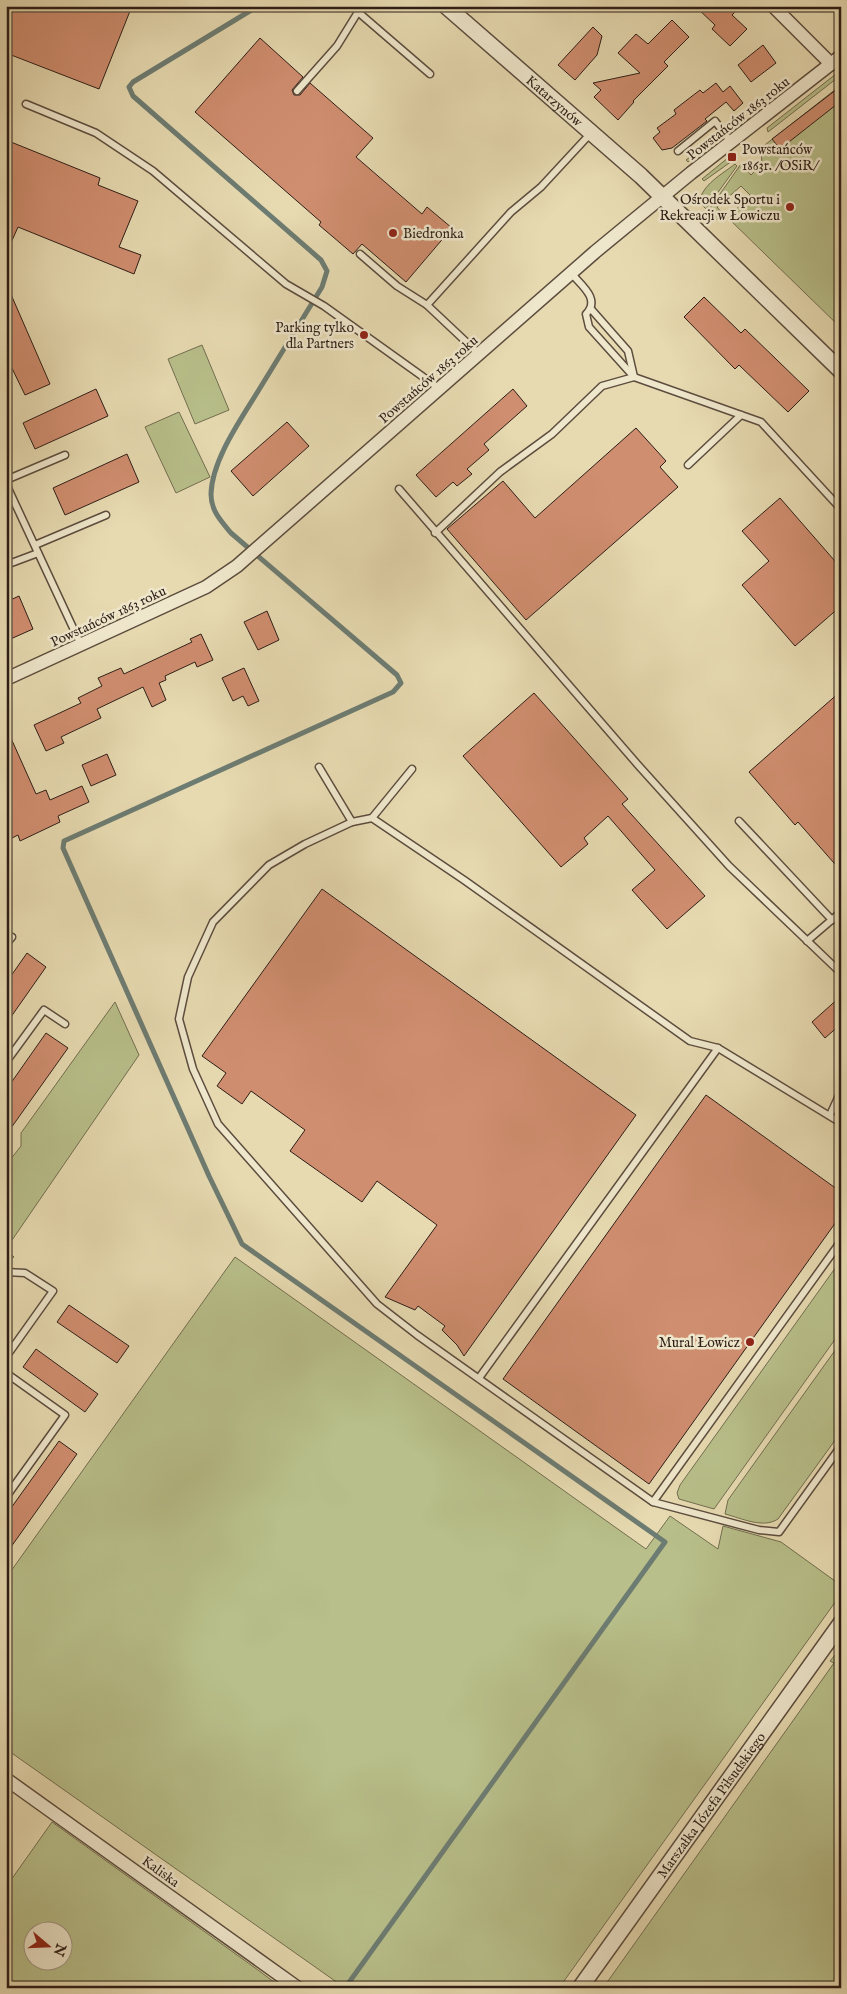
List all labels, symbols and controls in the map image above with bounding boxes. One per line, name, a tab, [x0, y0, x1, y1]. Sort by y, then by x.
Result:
street label: Katarzynów	[522, 72, 587, 132]
street label: Powstańców 1863 roku	[684, 73, 794, 165]
place label: Powstańców 1863r. /OSiR/	[742, 141, 820, 175]
marker: Powstańców 1863r. /OSiR/	[726, 151, 738, 163]
place label: Ośrodek Sportu i Rekreacji w Łowiczu	[659, 191, 780, 225]
marker: Ośrodek Sportu i Rekreacji w Łowiczu	[784, 201, 796, 213]
place label: Biedronka	[403, 225, 464, 243]
marker: Biedronka	[387, 227, 399, 239]
place label: Parking tylko dla Partners	[275, 319, 354, 353]
marker: Parking tylko dla Partners	[358, 329, 370, 341]
street label: Powstańców 1863 roku	[375, 332, 482, 428]
street label: Powstańców 1863 roku	[48, 582, 169, 652]
place label: Mural Łowicz	[659, 1334, 741, 1352]
marker: Mural Łowicz	[744, 1336, 756, 1348]
street label: Marszałka Józefa Piłsudskiego	[653, 1729, 770, 1882]
street label: Kaliska	[138, 1852, 184, 1892]
north arrow	[22, 1922, 72, 1972]
text: N	[49, 1940, 70, 1959]

